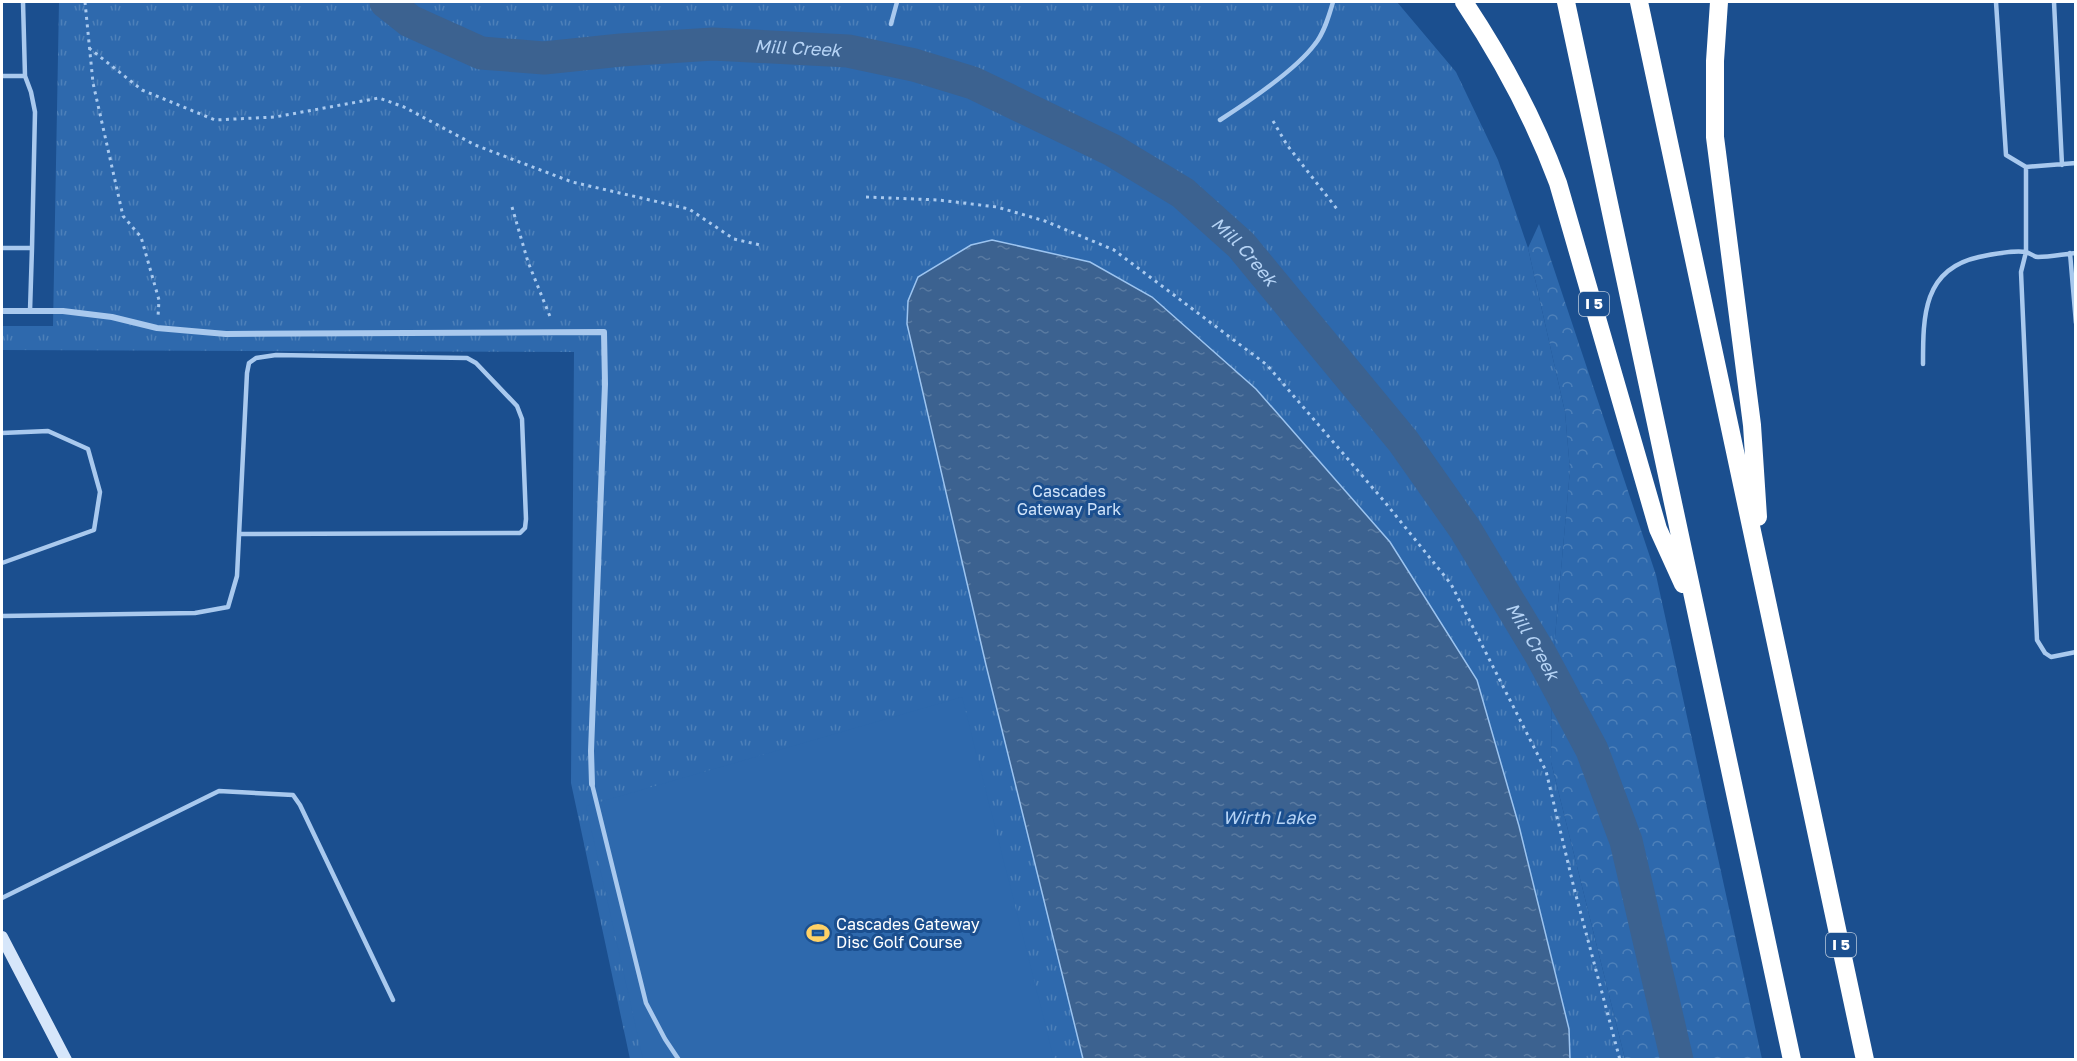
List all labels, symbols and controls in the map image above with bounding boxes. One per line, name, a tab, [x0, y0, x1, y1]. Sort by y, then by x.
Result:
water label: Mill Creek	[754, 34, 843, 61]
water label: Mill Creek	[1207, 212, 1284, 292]
road number: I 5	[1579, 292, 1609, 316]
park label: Cascades Gateway Park	[1017, 481, 1121, 519]
water label: Mill Creek	[1502, 598, 1565, 685]
water label: Wirth Lake	[1222, 806, 1317, 828]
place label: Cascades Gateway Disc Golf Course	[836, 914, 980, 952]
sports icon: Cascades Gateway Disc Golf Course	[805, 920, 831, 946]
road number: I 5	[1826, 933, 1856, 957]

